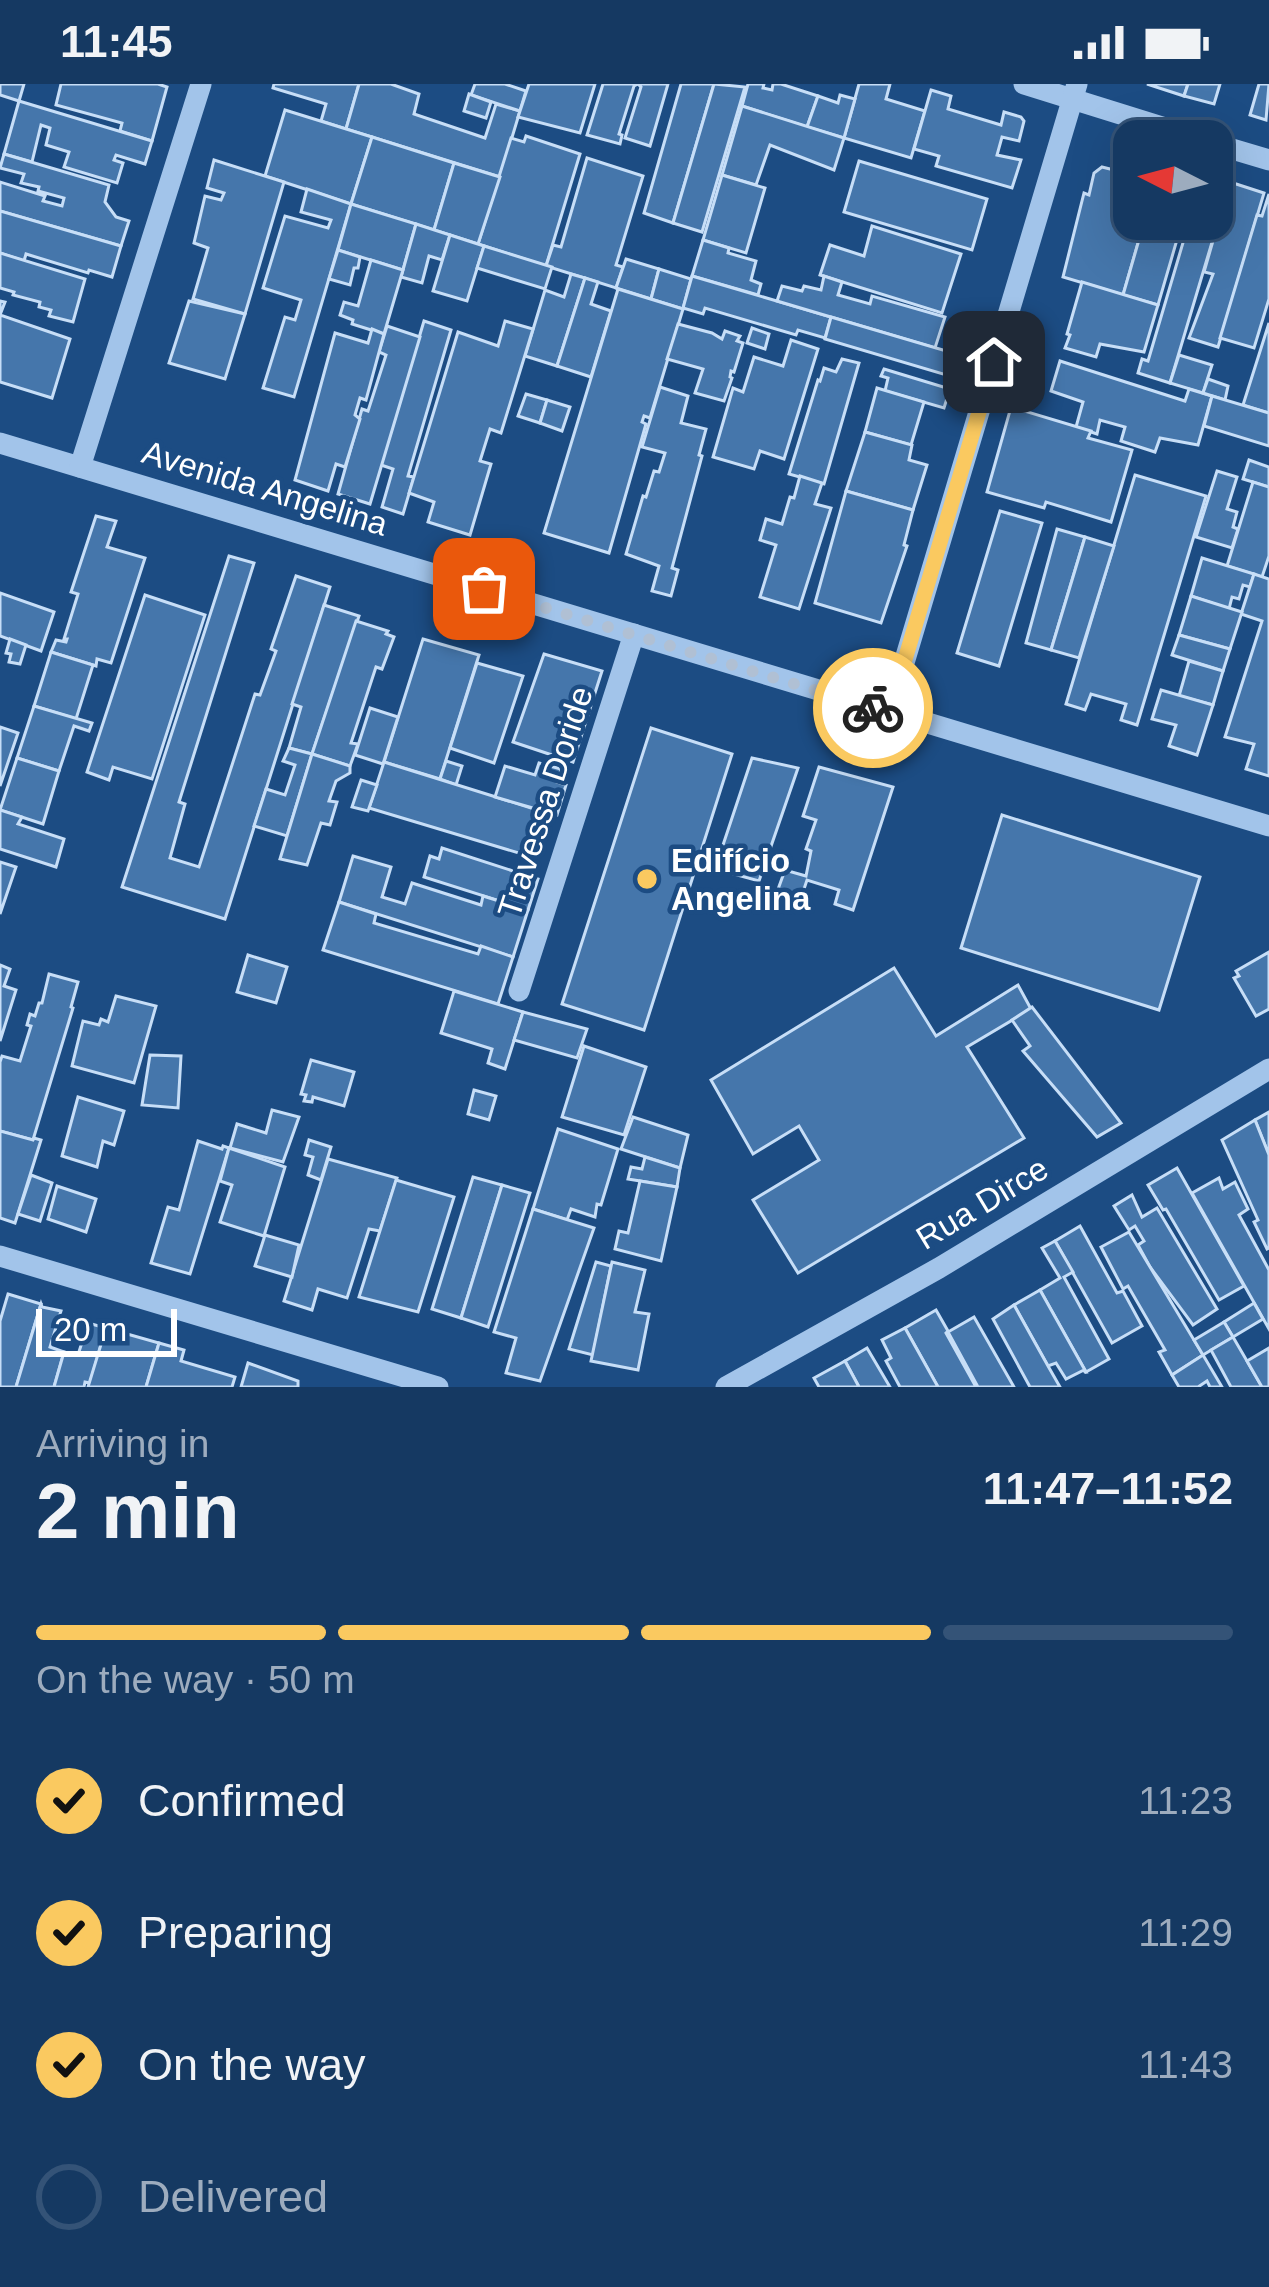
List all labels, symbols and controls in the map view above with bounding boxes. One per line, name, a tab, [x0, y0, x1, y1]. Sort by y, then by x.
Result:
text: 11:45	[60, 16, 173, 67]
north arrow	[1113, 120, 1233, 240]
map controls	[1113, 120, 1233, 240]
pin	[943, 311, 1045, 413]
icon: home	[961, 329, 1027, 395]
street label: Avenida Angelina	[138, 433, 393, 543]
pin	[433, 538, 535, 640]
icon: bag	[451, 556, 517, 622]
courier	[813, 648, 933, 768]
icon: bike	[840, 675, 906, 741]
street label: Travessa Doride	[490, 682, 600, 922]
place label: Edifício Angelina	[671, 842, 811, 917]
marker: Edifício Angelina	[634, 866, 660, 892]
street label: Rua Dirce	[910, 1149, 1054, 1257]
scale bar	[36, 1303, 177, 1356]
text: 20 m	[54, 1311, 127, 1348]
text: Arriving in	[36, 1422, 209, 1465]
text: 11:47–11:52	[983, 1463, 1233, 1514]
text: 2 min	[36, 1467, 240, 1555]
text: On the way · 50 m	[36, 1658, 355, 1701]
icon: check	[36, 1768, 102, 1834]
text: Confirmed	[138, 1775, 346, 1826]
text: 11:23	[1138, 1779, 1233, 1822]
icon: check	[36, 1900, 102, 1966]
text: Preparing	[138, 1907, 333, 1958]
text: 11:29	[1138, 1911, 1233, 1954]
icon: check	[36, 2032, 102, 2098]
text: On the way	[138, 2039, 366, 2090]
text: 11:43	[1138, 2043, 1233, 2086]
text: Delivered	[138, 2171, 328, 2222]

